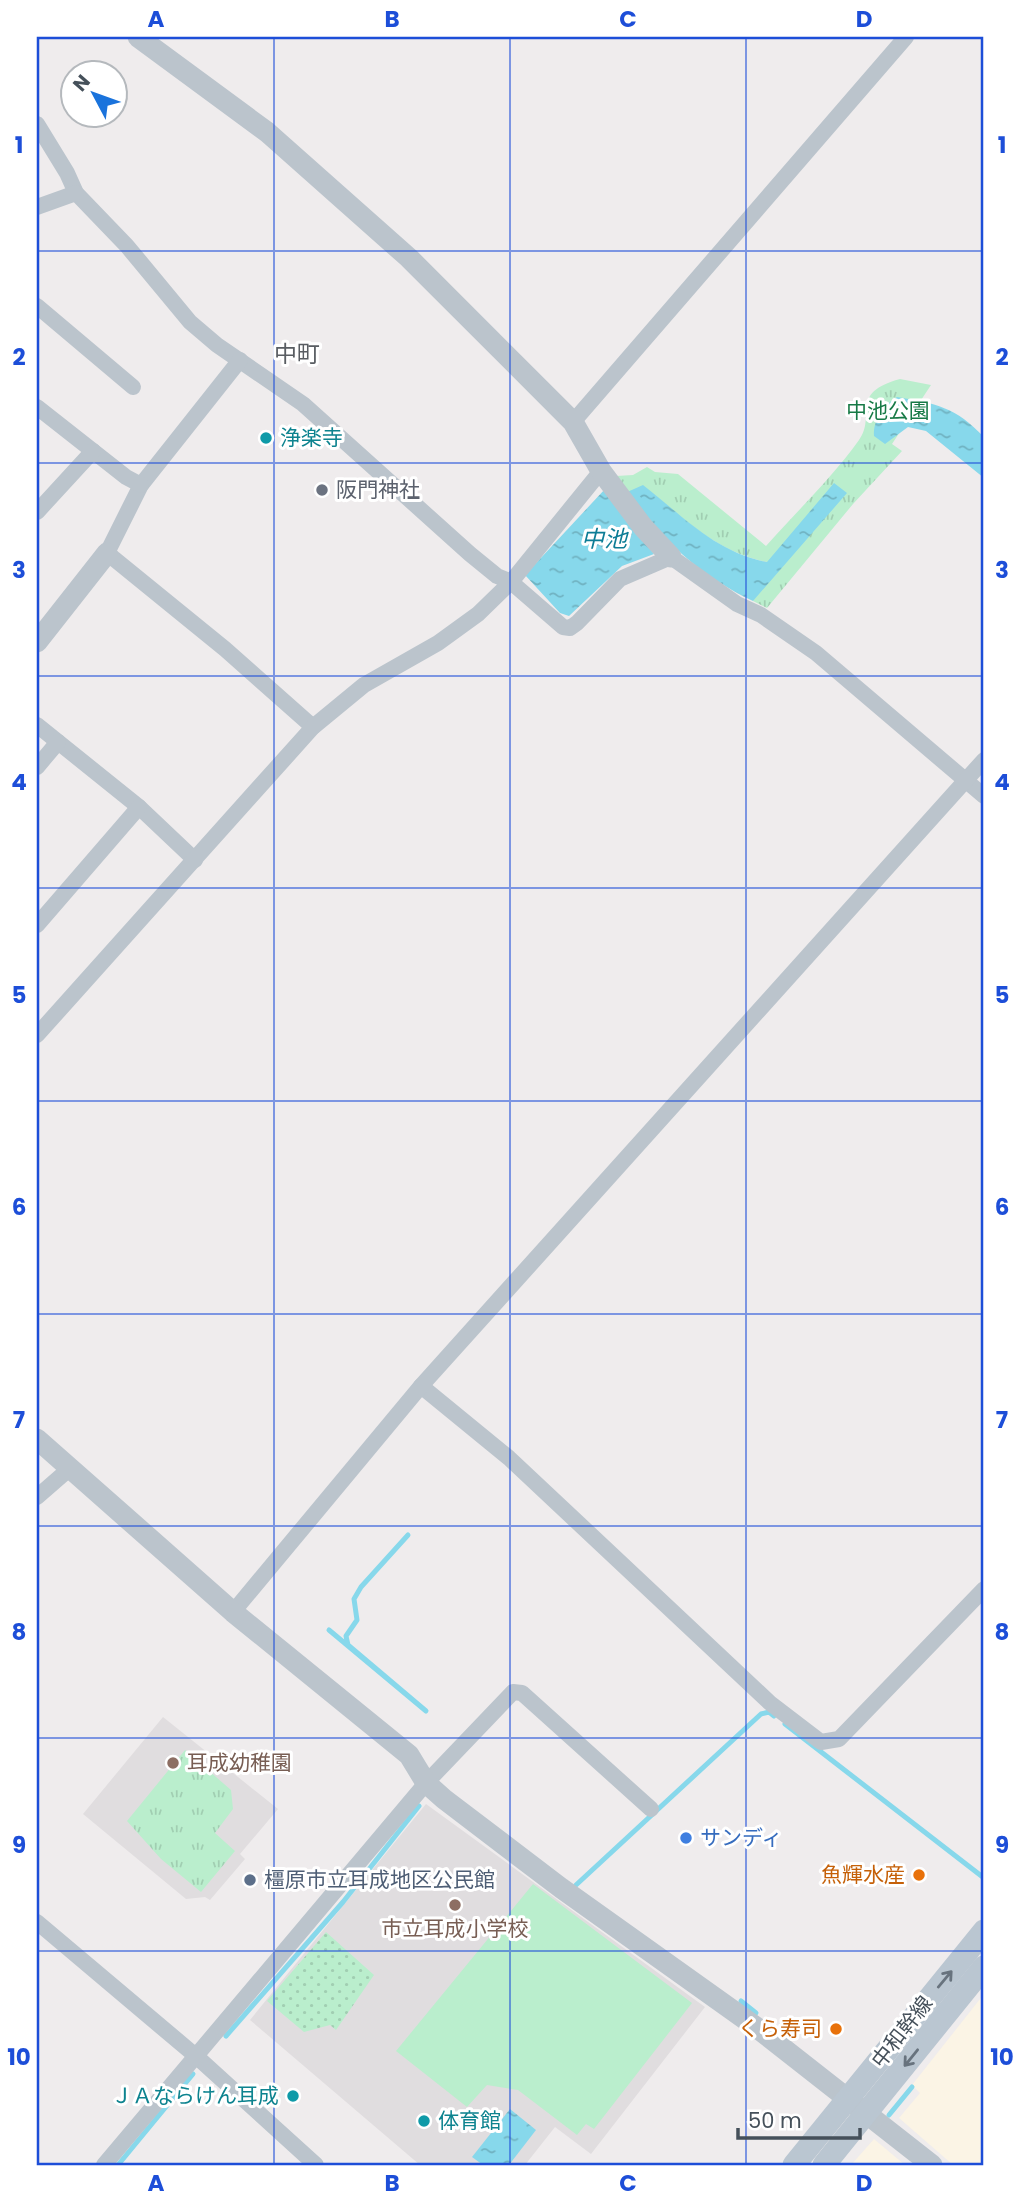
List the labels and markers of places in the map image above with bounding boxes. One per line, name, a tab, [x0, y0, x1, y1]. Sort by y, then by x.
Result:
place label: 浄楽寺	[280, 423, 343, 452]
marker: 浄楽寺	[258, 430, 274, 446]
place label: 阪門神社	[336, 475, 420, 504]
marker: 阪門神社	[314, 482, 330, 498]
place label: 耳成幼稚園	[187, 1748, 292, 1777]
marker: 耳成幼稚園	[165, 1755, 181, 1771]
place label: サンディ	[700, 1823, 783, 1852]
marker: サンディ	[678, 1830, 694, 1846]
place label: 魚輝水産	[821, 1860, 905, 1889]
place label: 橿原市立耳成地区公民館	[264, 1865, 495, 1894]
marker: 魚輝水産	[911, 1867, 927, 1883]
marker: 橿原市立耳成地区公民館	[242, 1872, 258, 1888]
marker: 市立耳成小学校	[447, 1897, 463, 1913]
place label: 市立耳成小学校	[382, 1914, 529, 1943]
place label: くら寿司	[738, 2014, 822, 2043]
marker: くら寿司	[828, 2021, 844, 2037]
place label: ＪＡならけん耳成	[111, 2081, 279, 2110]
marker: ＪＡならけん耳成	[285, 2088, 301, 2104]
place label: 体育館	[438, 2106, 501, 2135]
marker: 体育館	[416, 2113, 432, 2129]

